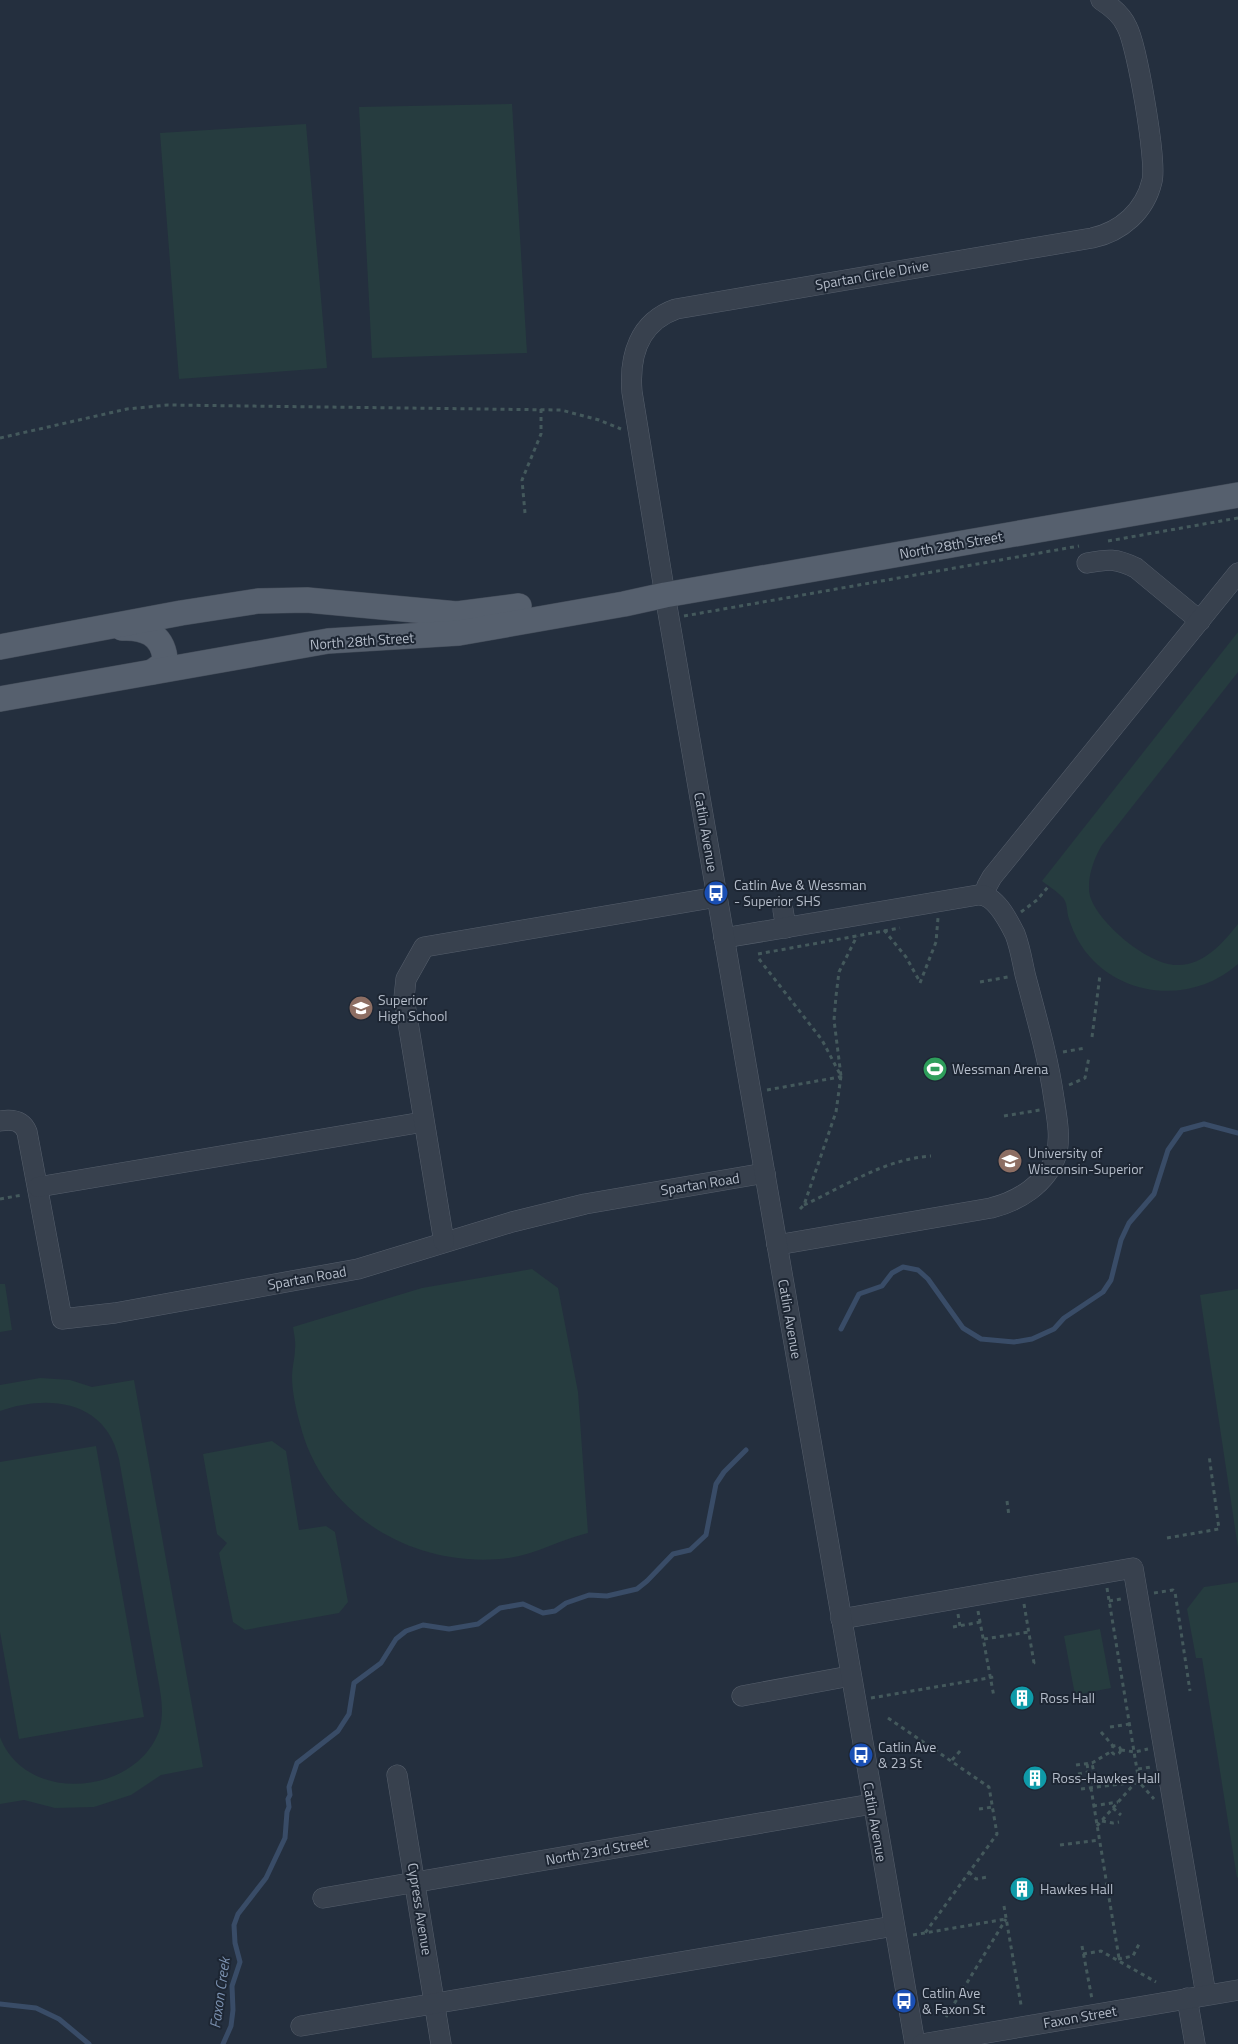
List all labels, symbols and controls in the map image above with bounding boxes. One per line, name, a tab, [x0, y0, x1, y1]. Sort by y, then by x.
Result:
street label: Spartan Circle Drive	[814, 254, 930, 295]
street label: North 28th Street	[898, 525, 1004, 564]
street label: North 28th Street	[309, 626, 415, 655]
street label: Catlin Avenue	[689, 791, 724, 873]
place label: Catlin Ave & Wessman - Superior SHS	[734, 874, 866, 911]
bus stop icon: Catlin Ave & Wessman - Superior SHS	[703, 880, 729, 906]
place label: Superior High School	[378, 989, 448, 1026]
school or university icon: Superior High School	[348, 995, 374, 1021]
sports icon: Wessman Arena	[922, 1056, 948, 1082]
place label: Wessman Arena	[952, 1058, 1048, 1079]
place label: University of Wisconsin-Superior	[1028, 1142, 1144, 1179]
school or university icon: University of Wisconsin-Superior	[997, 1148, 1023, 1174]
street label: Spartan Road	[659, 1167, 741, 1200]
street label: Spartan Road	[266, 1260, 348, 1295]
street label: Catlin Avenue	[773, 1278, 808, 1360]
building icon: Ross Hall	[1009, 1685, 1035, 1711]
place label: Ross Hall	[1040, 1687, 1095, 1708]
place label: Catlin Ave & 23 St	[878, 1736, 936, 1773]
bus stop icon: Catlin Ave & 23 St	[848, 1742, 874, 1768]
building icon: Ross-Hawkes Hall	[1022, 1765, 1048, 1791]
place label: Ross-Hawkes Hall	[1052, 1767, 1160, 1788]
street label: Catlin Avenue	[858, 1781, 893, 1863]
street label: North 23rd Street	[544, 1831, 650, 1870]
street label: Cypress Avenue	[403, 1861, 438, 1957]
building icon: Hawkes Hall	[1009, 1876, 1035, 1902]
place label: Hawkes Hall	[1040, 1878, 1113, 1899]
water label: Faxon Creek	[203, 1954, 236, 2030]
place label: Catlin Ave & Faxon St	[922, 1982, 985, 2019]
bus stop icon: Catlin Ave & Faxon St	[891, 1988, 917, 2014]
street label: Faxon Street	[1042, 2000, 1118, 2033]

